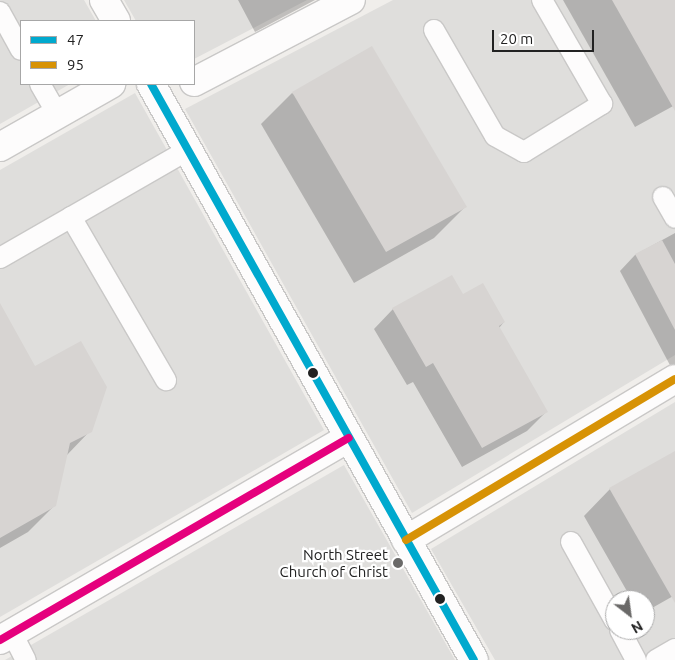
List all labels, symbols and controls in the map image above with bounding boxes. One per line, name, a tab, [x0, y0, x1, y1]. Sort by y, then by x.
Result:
legend	[20, 20, 195, 85]
scale bar	[495, 20, 598, 52]
text: 20 m	[500, 30, 533, 47]
text: 47	[67, 31, 84, 48]
text: 95	[67, 56, 84, 73]
unlabelled marker	[308, 368, 318, 378]
place label: North Street Church of Christ	[280, 545, 388, 580]
marker: North Street Church of Christ	[392, 557, 404, 569]
north arrow	[605, 590, 655, 640]
unlabelled marker	[435, 594, 445, 604]
text: N	[628, 618, 646, 637]

